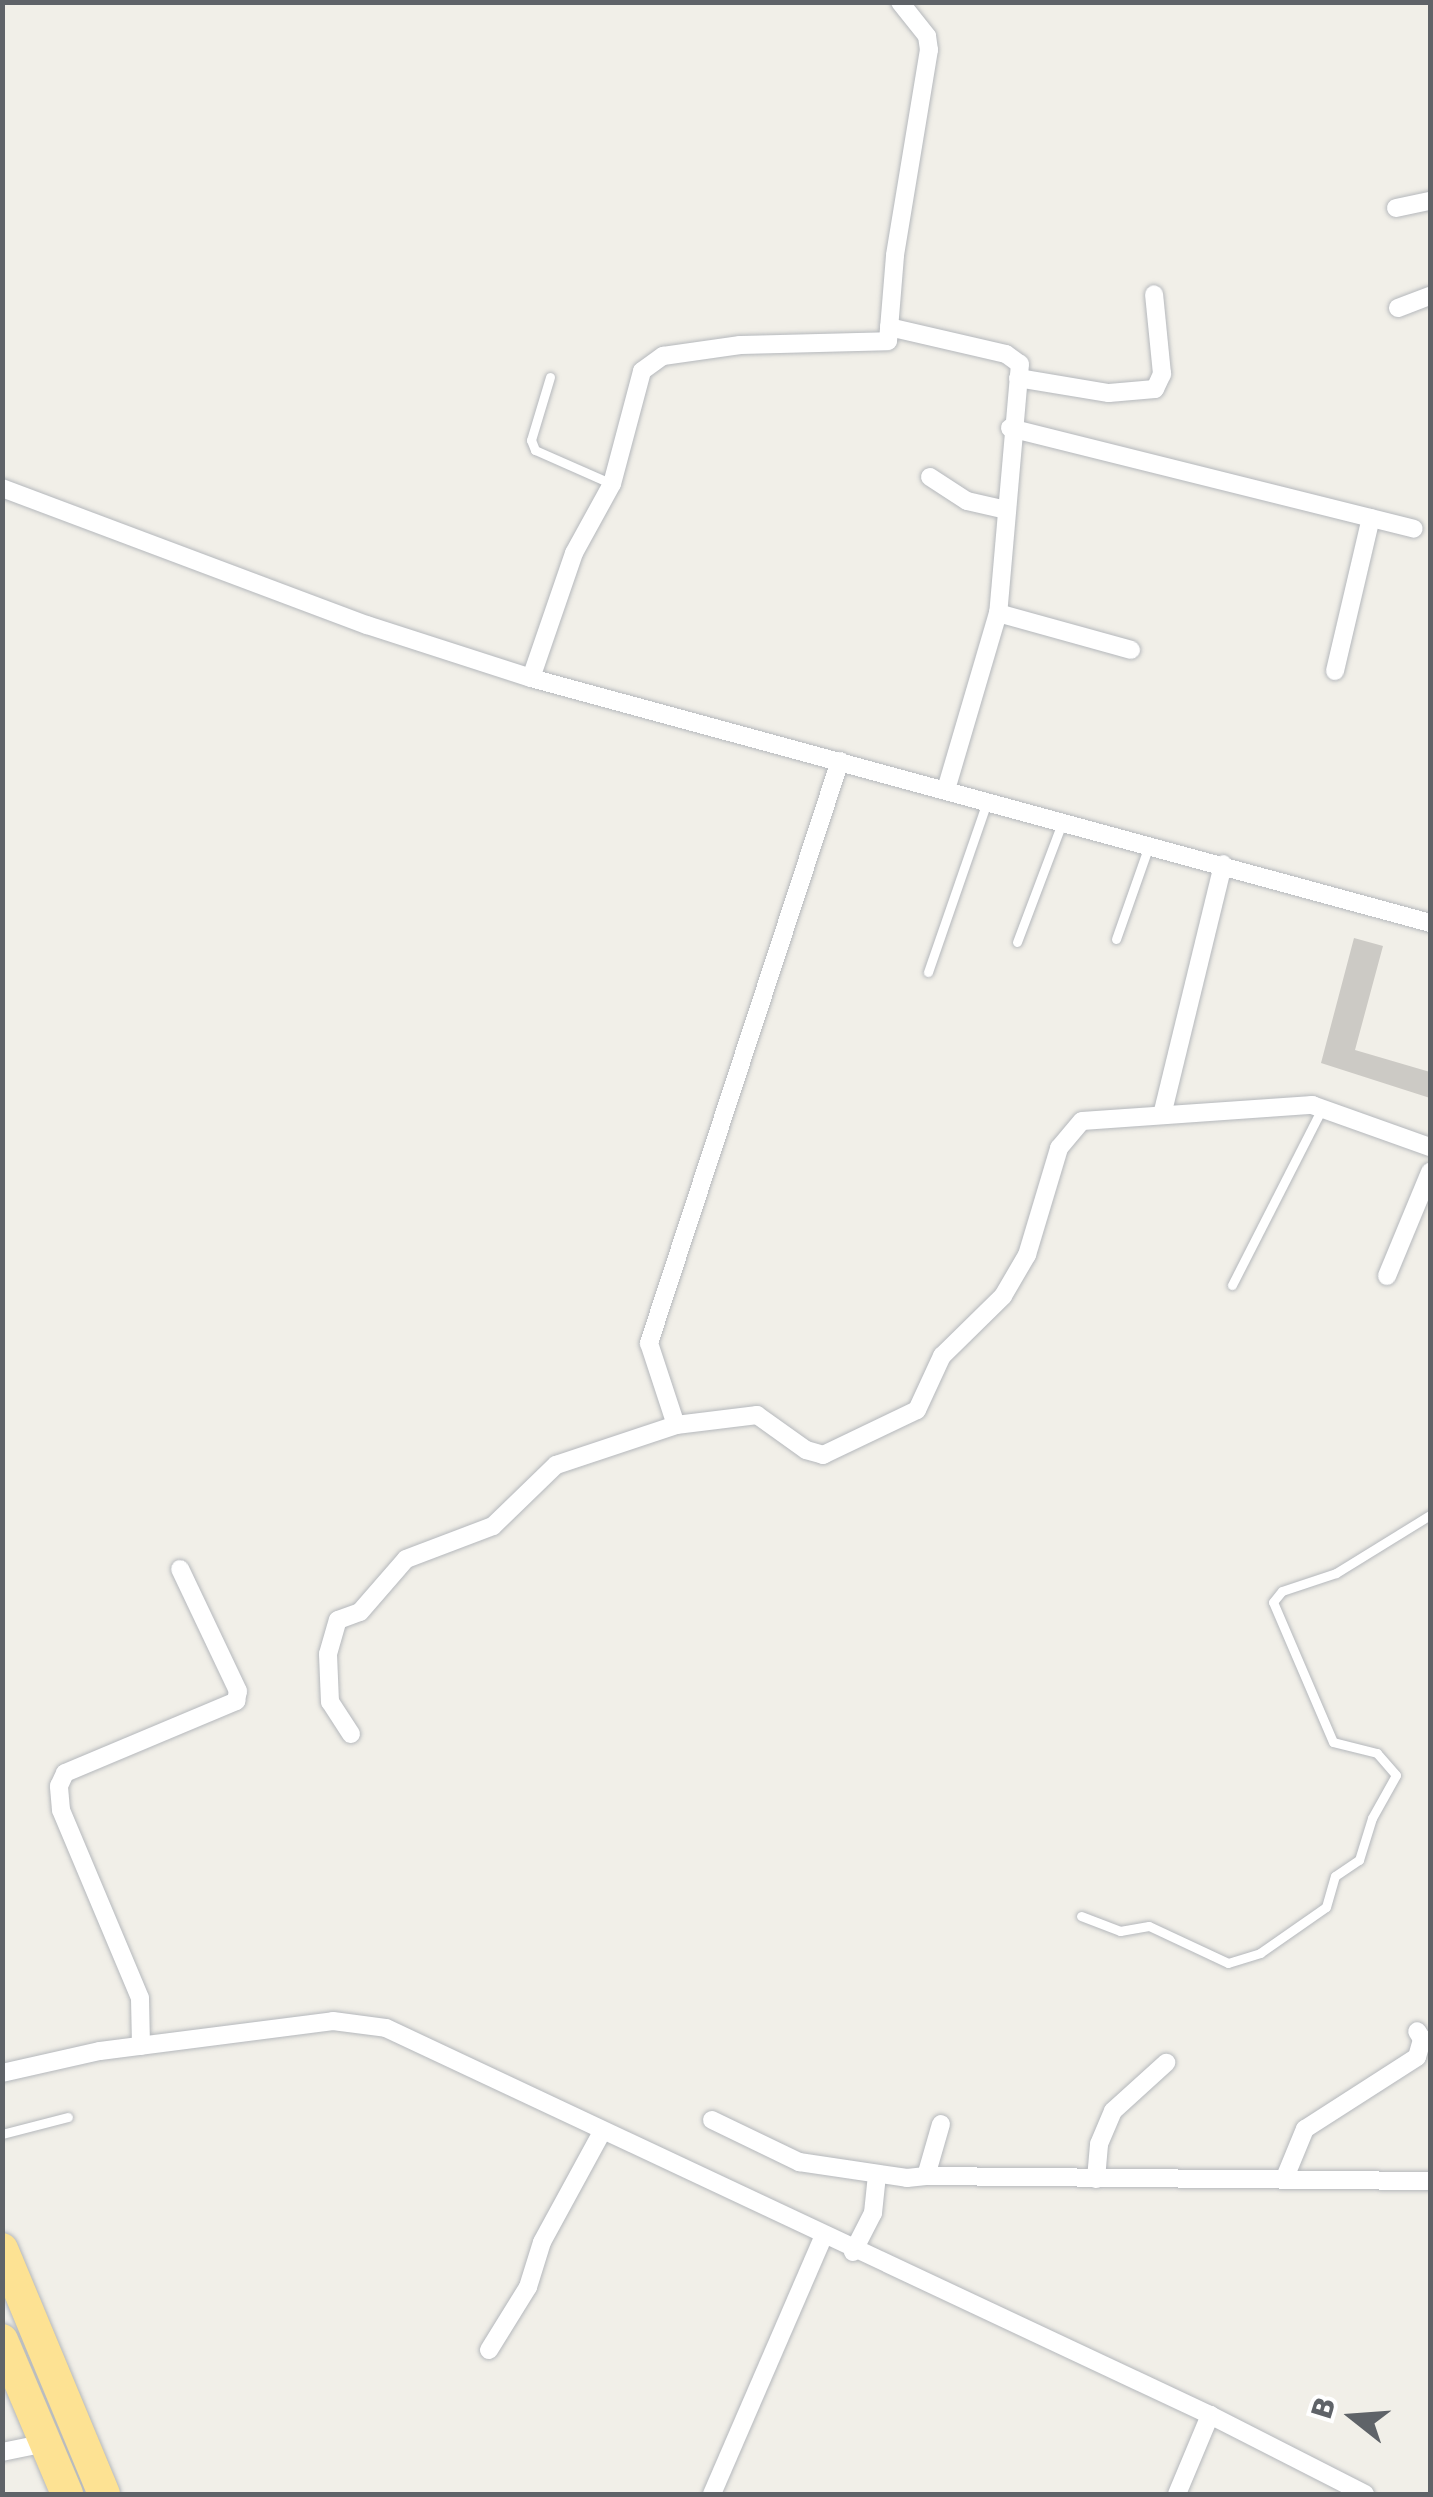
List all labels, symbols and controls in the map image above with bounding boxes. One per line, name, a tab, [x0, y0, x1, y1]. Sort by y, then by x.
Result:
north arrow	[1303, 2367, 1403, 2467]
text: B	[1305, 2393, 1343, 2423]

